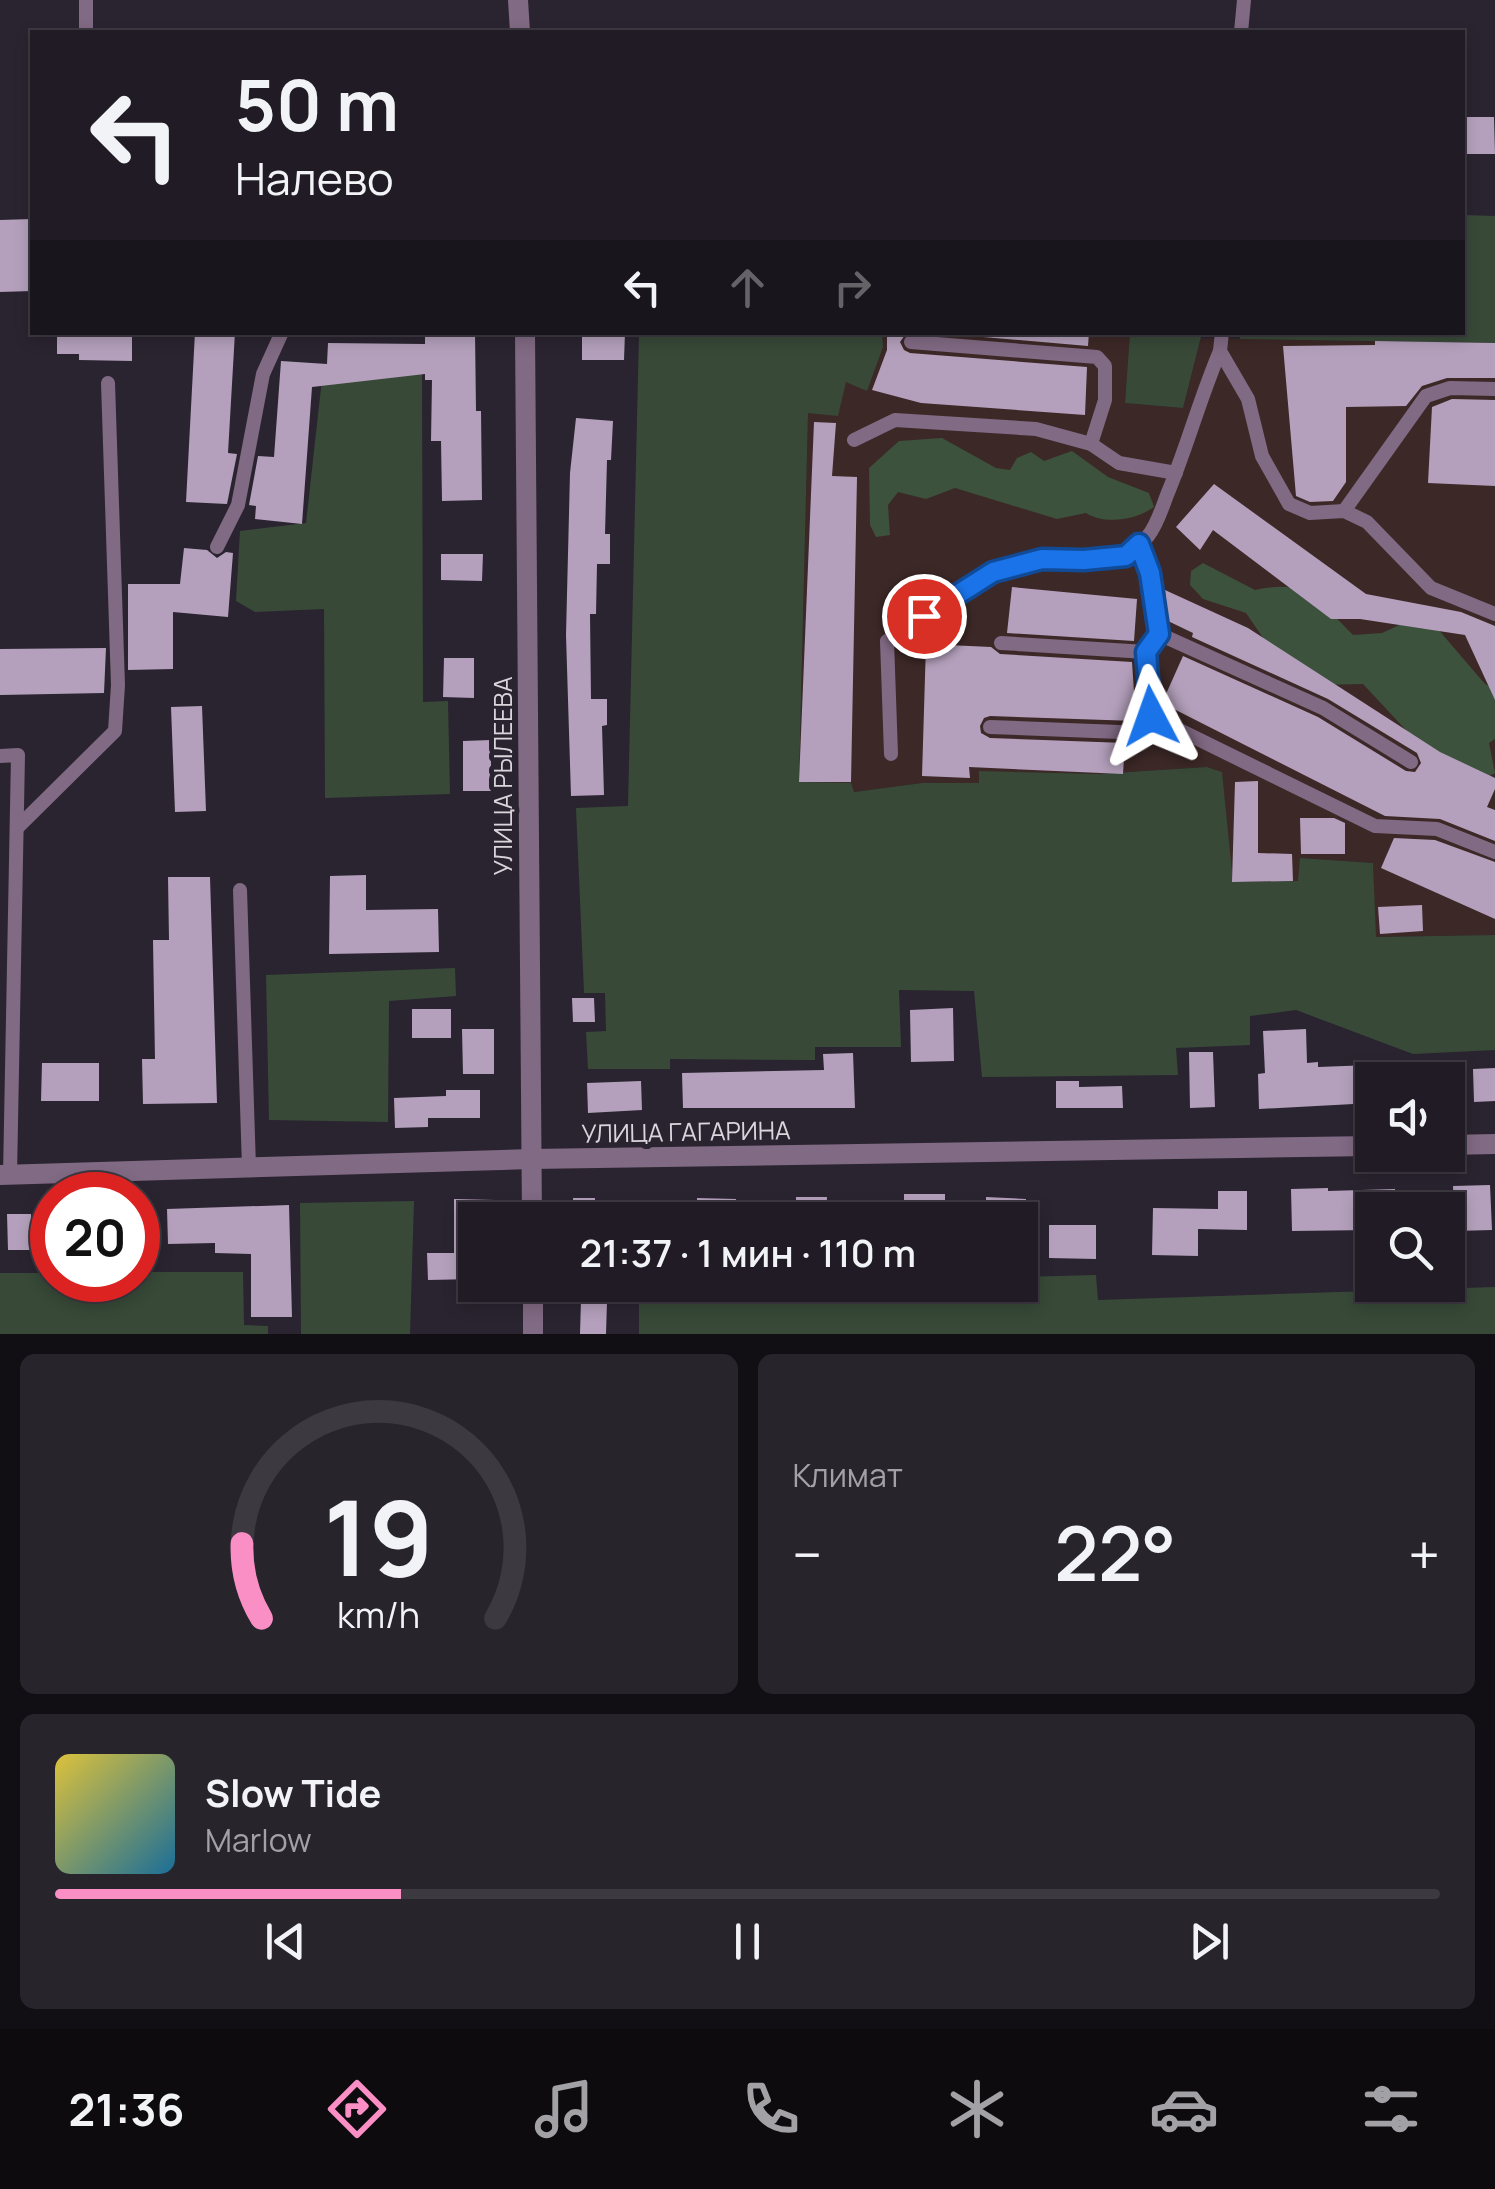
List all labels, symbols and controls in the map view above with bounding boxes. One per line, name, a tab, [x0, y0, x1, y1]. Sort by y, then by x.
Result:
text: 50 m	[235, 56, 399, 152]
icon: left	[70, 70, 200, 200]
text: Налево	[235, 147, 394, 209]
icon: left	[615, 260, 670, 315]
icon: ahead	[720, 260, 775, 315]
icon: right	[825, 260, 880, 315]
pin	[882, 574, 967, 659]
icon: arrive	[897, 589, 952, 644]
position arrow	[1099, 664, 1203, 768]
street label: УЛИЦА РЫЛЕЕВА	[485, 676, 520, 876]
map controls	[1355, 1062, 1465, 1302]
button: sound	[1355, 1062, 1465, 1172]
street label: УЛИЦА ГАГАРИНА	[581, 1112, 791, 1151]
speed limit sign: 20	[30, 1172, 160, 1302]
button: search	[1355, 1192, 1465, 1302]
text: 21:37 · 1 мин · 110 m	[580, 1226, 916, 1278]
text: Климат	[793, 1453, 903, 1497]
text: 19	[324, 1465, 434, 1607]
text: 22°	[1054, 1501, 1176, 1604]
text: −	[793, 1516, 822, 1592]
text: +	[1408, 1516, 1440, 1592]
text: km/h	[337, 1590, 420, 1639]
text: Slow Tide	[205, 1766, 382, 1818]
text: Marlow	[205, 1818, 312, 1862]
icon: previous	[258, 1914, 313, 1969]
icon: pause	[720, 1914, 775, 1969]
icon: next	[1182, 1914, 1237, 1969]
icon: directions	[322, 2074, 392, 2144]
icon: music	[529, 2074, 599, 2144]
icon: phone	[736, 2074, 806, 2144]
icon: climate	[942, 2074, 1012, 2144]
icon: car	[1149, 2074, 1219, 2144]
icon: filters	[1356, 2074, 1426, 2144]
text: 21:36	[68, 2078, 185, 2140]

